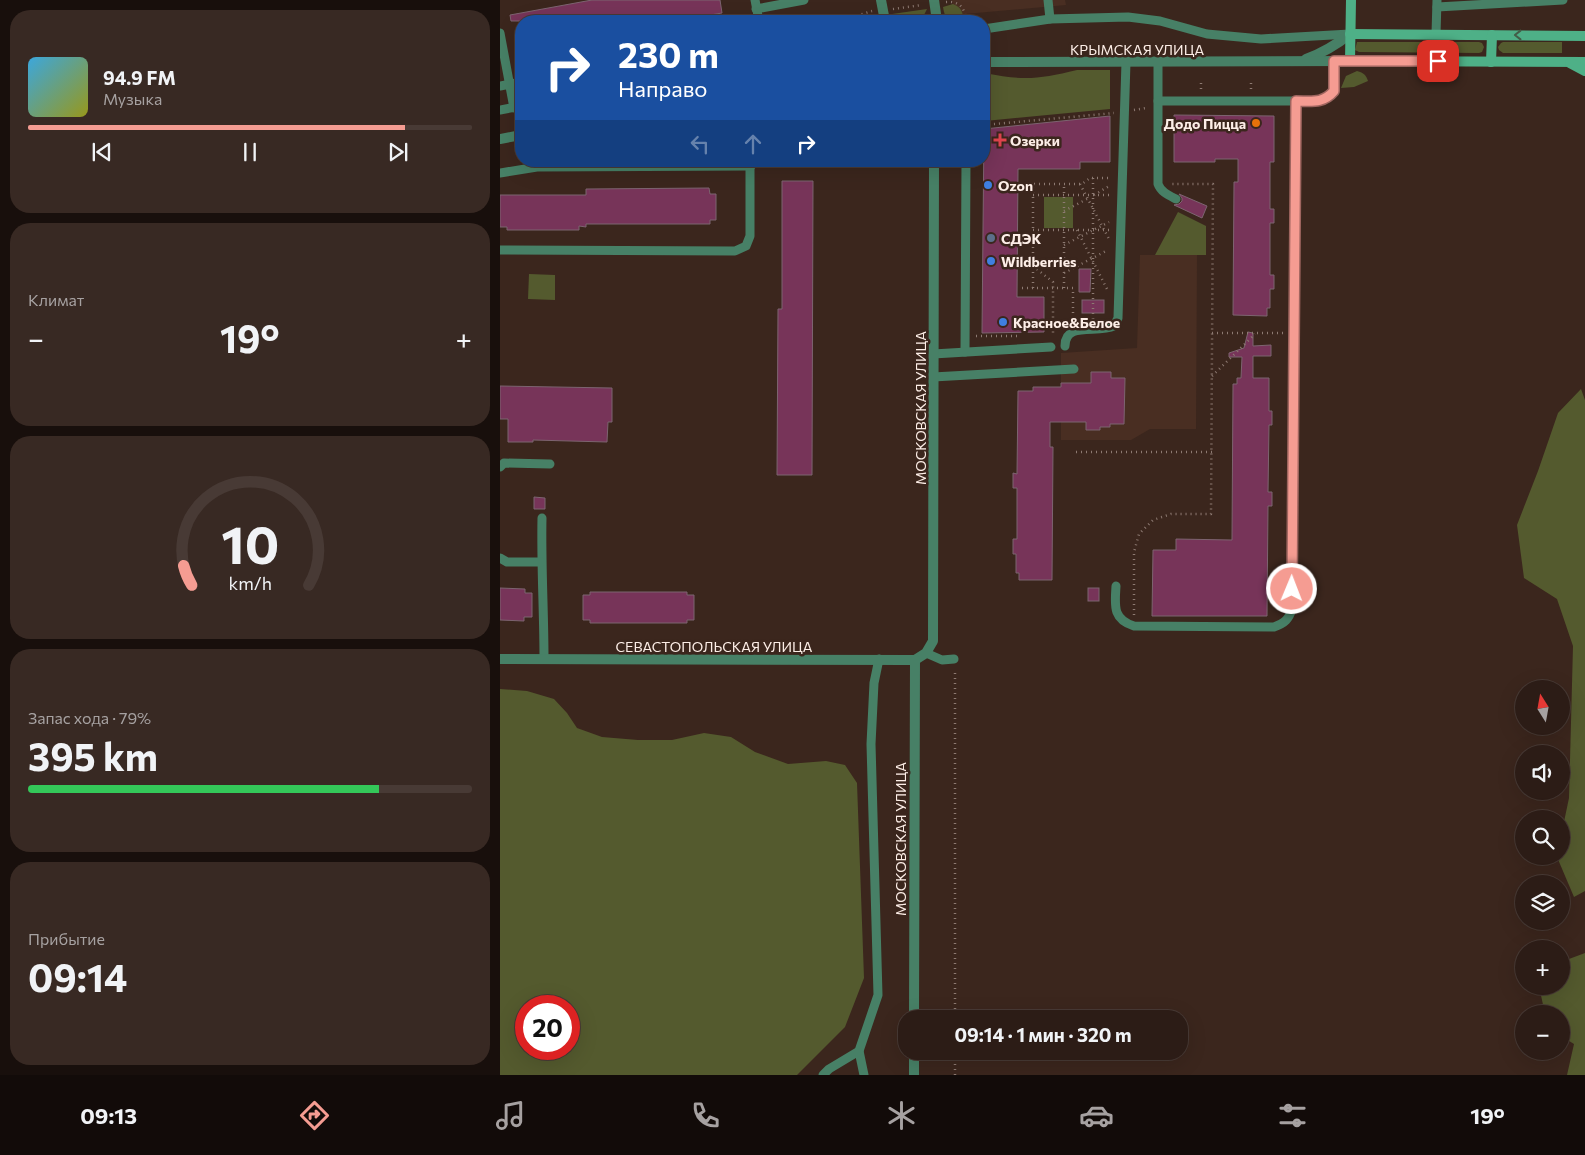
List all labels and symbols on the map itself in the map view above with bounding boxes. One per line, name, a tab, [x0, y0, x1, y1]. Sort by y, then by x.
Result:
one-way arrow	[1514, 30, 1522, 40]
pin	[1417, 40, 1459, 82]
street label: КРЫМСКАЯ УЛИЦА	[1070, 41, 1204, 58]
place label: Додо Пицца	[1164, 115, 1246, 132]
marker: Додо Пицца	[1250, 117, 1262, 129]
place label: Озерки	[1010, 132, 1060, 149]
marker: Озерки	[994, 134, 1006, 146]
place label: Ozon	[998, 177, 1033, 194]
marker: Ozon	[982, 179, 994, 191]
place label: СДЭК	[1001, 230, 1041, 247]
marker: СДЭК	[985, 232, 997, 244]
place label: Wildberries	[1001, 253, 1077, 270]
marker: Wildberries	[985, 255, 997, 267]
place label: Красное&Белое	[1013, 314, 1120, 331]
marker: Красное&Белое	[997, 316, 1009, 328]
street label: МОСКОВСКАЯ УЛИЦА	[912, 331, 929, 485]
position arrow	[1265, 562, 1317, 614]
street label: СЕВАСТОПОЛЬСКАЯ УЛИЦА	[616, 638, 813, 655]
north arrow	[1515, 680, 1570, 735]
street label: МОСКОВСКАЯ УЛИЦА	[892, 762, 909, 916]
speed limit sign: 20	[515, 995, 580, 1060]

